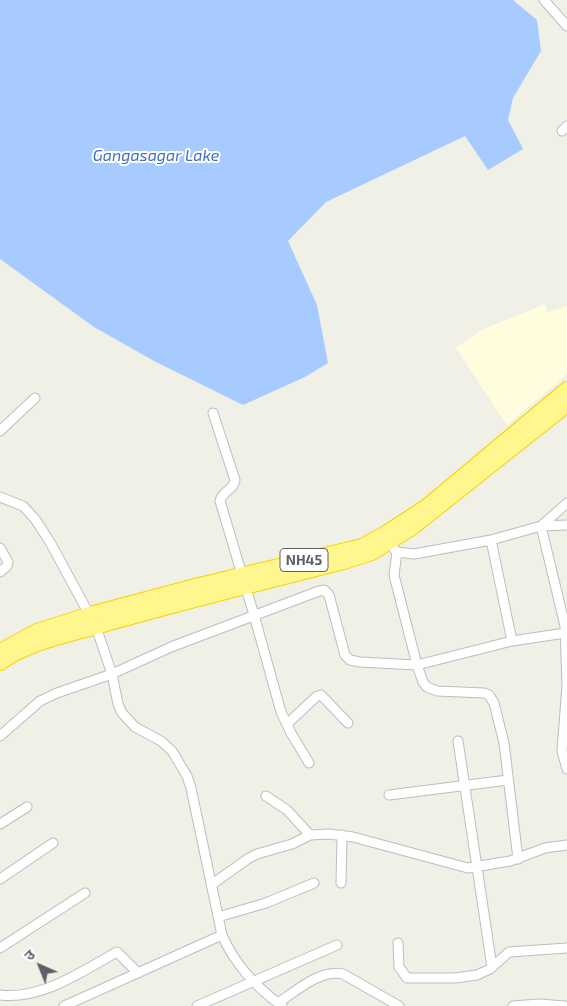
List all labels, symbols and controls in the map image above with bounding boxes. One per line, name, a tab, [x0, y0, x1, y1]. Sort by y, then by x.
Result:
water label: Gangasagar Lake	[93, 146, 219, 166]
road number: NH45	[280, 548, 328, 572]
north arrow	[15, 941, 65, 991]
text: उ	[20, 946, 38, 964]

